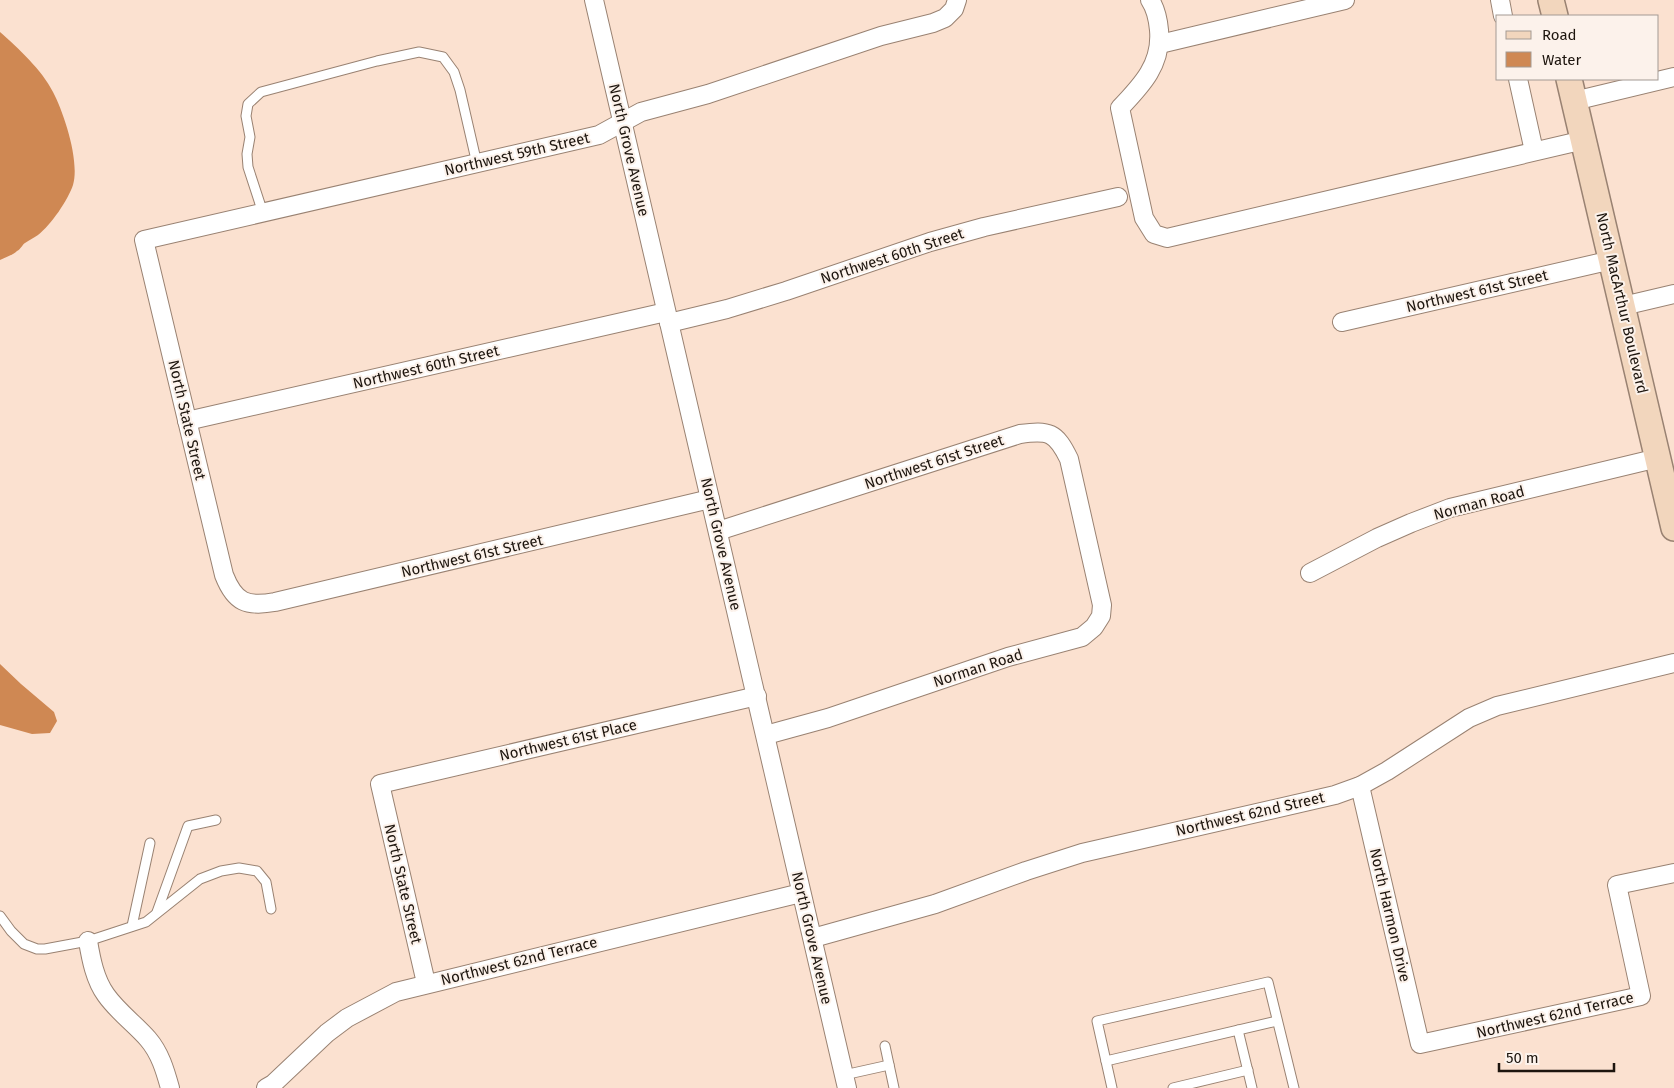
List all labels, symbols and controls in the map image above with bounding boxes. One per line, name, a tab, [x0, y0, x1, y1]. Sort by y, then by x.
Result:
legend	[1496, 15, 1659, 80]
text: Road	[1542, 26, 1577, 44]
text: Water	[1542, 51, 1581, 69]
street label: North Grove Avenue	[605, 82, 653, 218]
street label: Northwest 59th Street	[443, 128, 592, 179]
street label: North MacArthur Boulevard	[1592, 210, 1652, 396]
street label: Northwest 60th Street	[818, 224, 966, 288]
street label: Northwest 61st Street	[1404, 266, 1550, 316]
street label: Northwest 60th Street	[351, 341, 501, 393]
street label: North State Street	[164, 358, 210, 482]
street label: Northwest 61st Street	[862, 431, 1006, 493]
street label: North Grove Avenue	[697, 476, 745, 612]
street label: Norman Road	[1432, 482, 1526, 524]
street label: Northwest 61st Street	[399, 531, 545, 581]
street label: Norman Road	[931, 645, 1025, 691]
street label: Northwest 61st Place	[497, 715, 639, 765]
street label: Northwest 62nd Street	[1174, 788, 1327, 840]
street label: North State Street	[380, 822, 426, 946]
street label: North Harmon Drive	[1366, 846, 1414, 984]
street label: North Grove Avenue	[788, 870, 836, 1006]
street label: Northwest 62nd Terrace	[439, 933, 599, 989]
street label: Northwest 62nd Terrace	[1475, 988, 1635, 1042]
scale bar	[1499, 1040, 1614, 1072]
text: 50 m	[1506, 1049, 1539, 1067]

